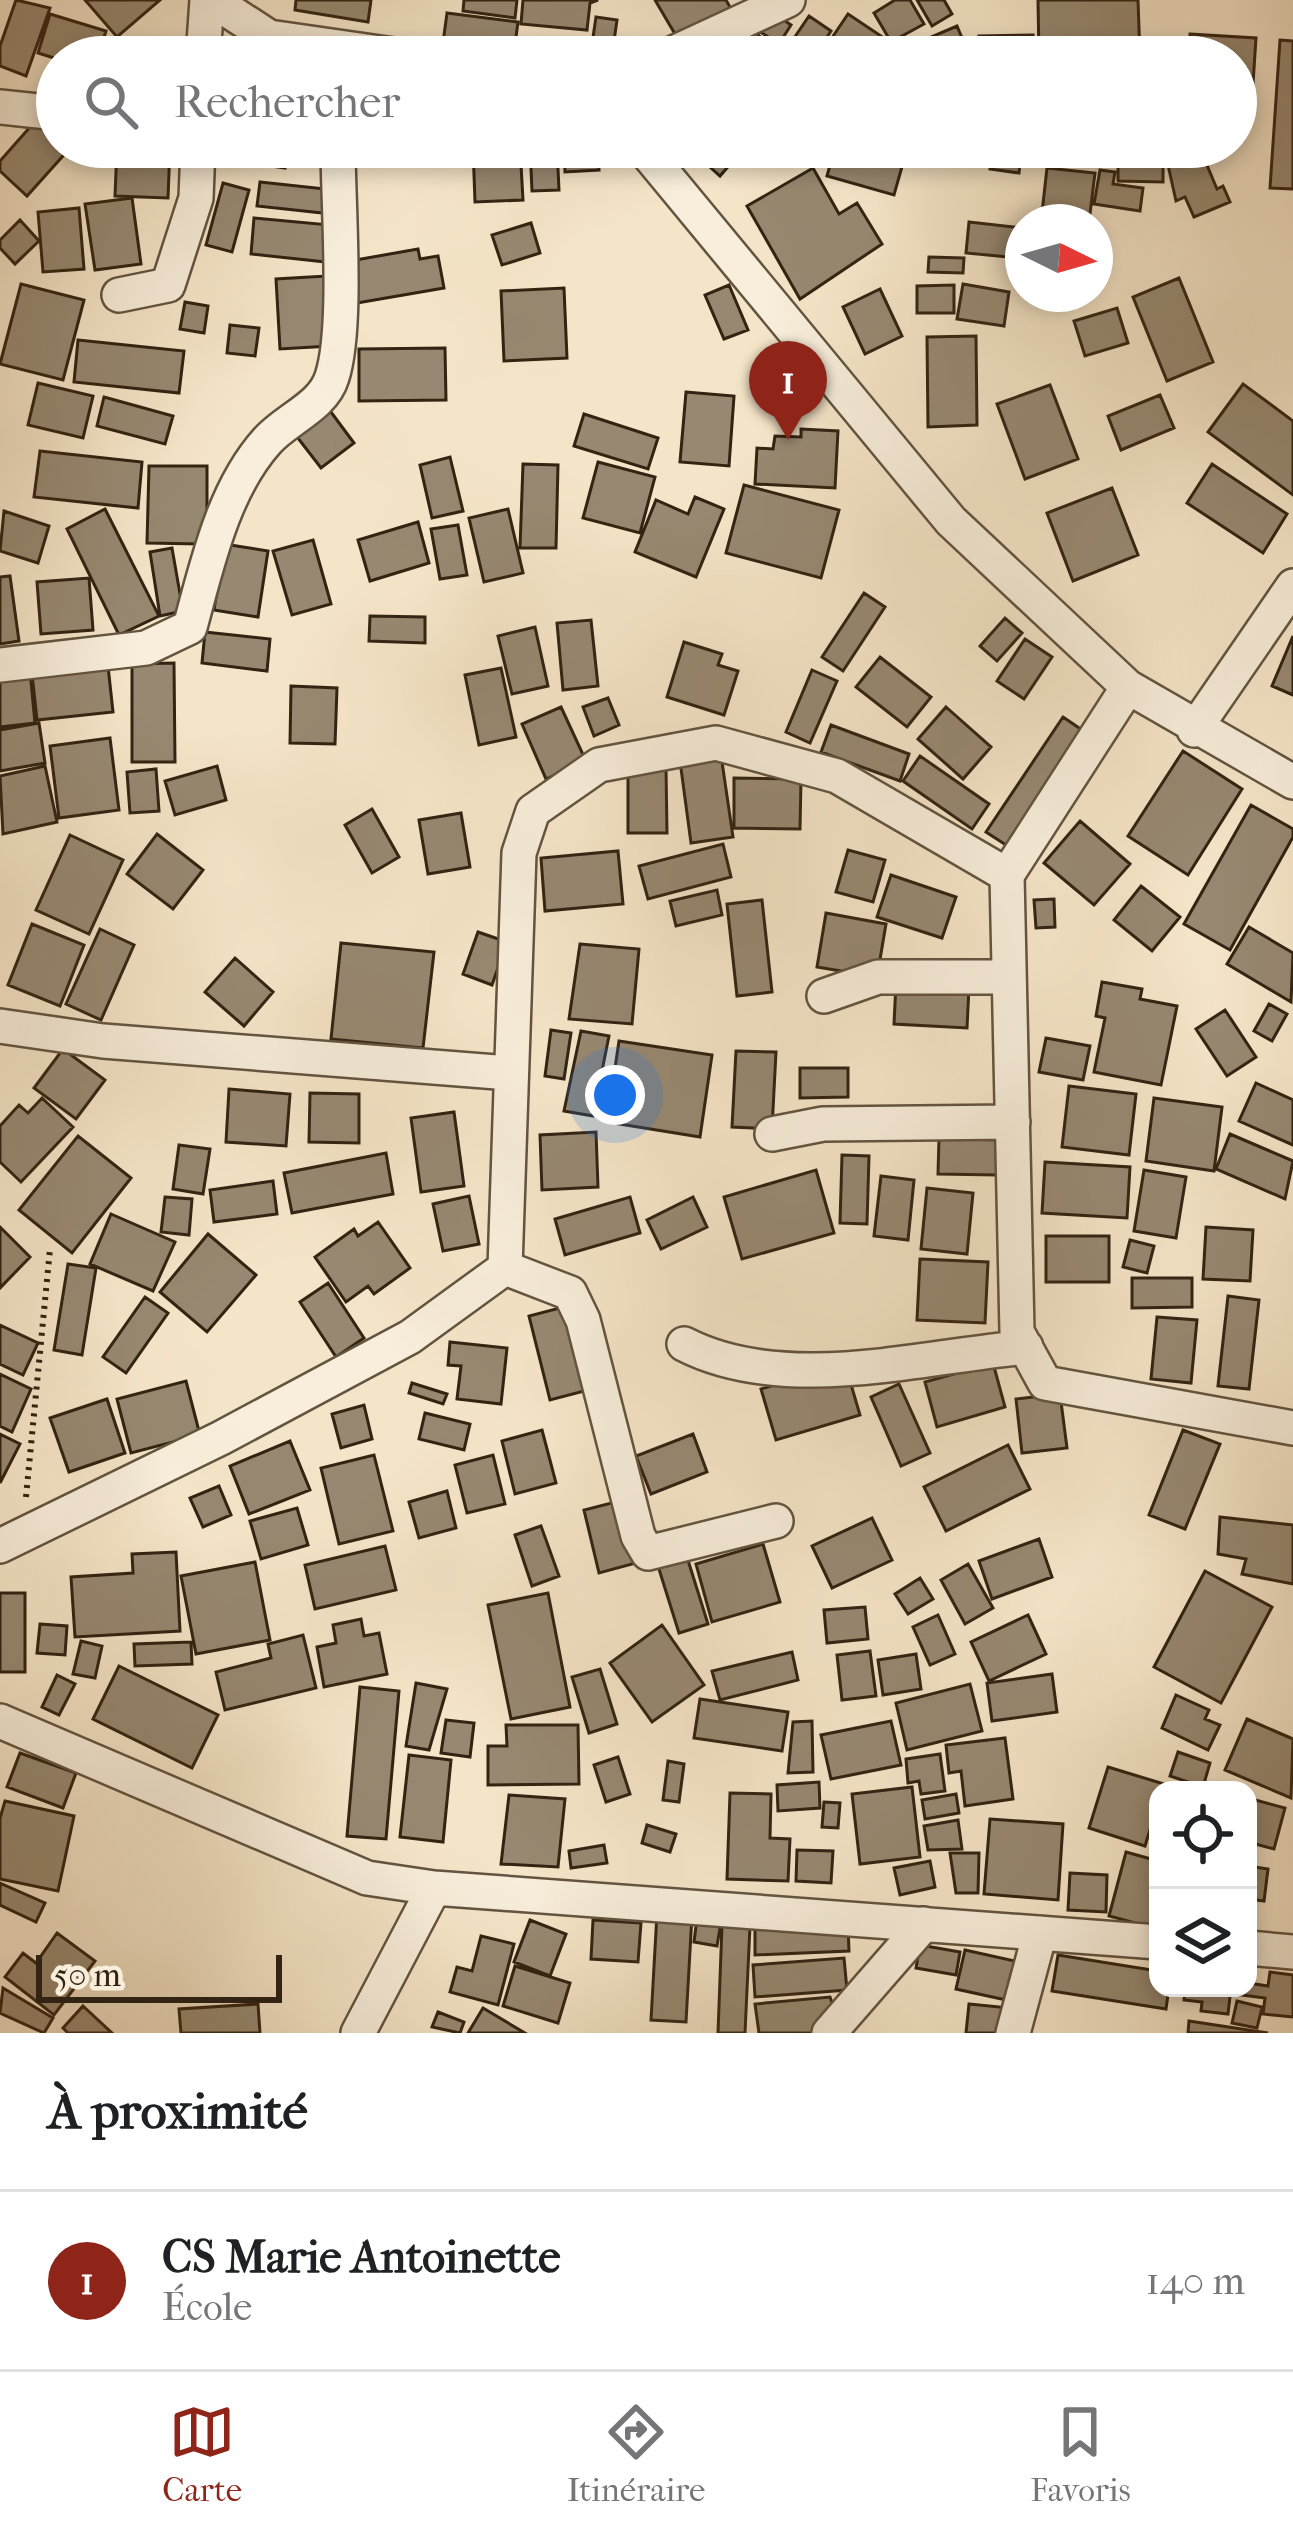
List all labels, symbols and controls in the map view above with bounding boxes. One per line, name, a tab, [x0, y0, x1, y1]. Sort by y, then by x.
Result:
search box	[36, 36, 1257, 168]
icon: search	[78, 69, 144, 135]
text: Rechercher	[174, 76, 400, 129]
north arrow	[1005, 204, 1113, 312]
pin: 1	[749, 341, 827, 440]
your location	[585, 1065, 645, 1125]
map controls	[1149, 1781, 1257, 1997]
button: locate	[1149, 1781, 1257, 1889]
button: layers	[1149, 1889, 1257, 1997]
scale bar	[36, 1949, 282, 2002]
text: 50 m	[54, 1956, 121, 1995]
text: À proximité	[48, 2081, 308, 2141]
text: CS Marie Antoinette	[162, 2231, 561, 2284]
text: 1	[80, 2258, 94, 2304]
text: 140 m	[1146, 2258, 1245, 2304]
text: École	[162, 2284, 252, 2330]
tab: Carte	[162, 2399, 242, 2510]
tab: Itinéraire	[567, 2399, 705, 2510]
tab: Favoris	[1030, 2399, 1131, 2510]

